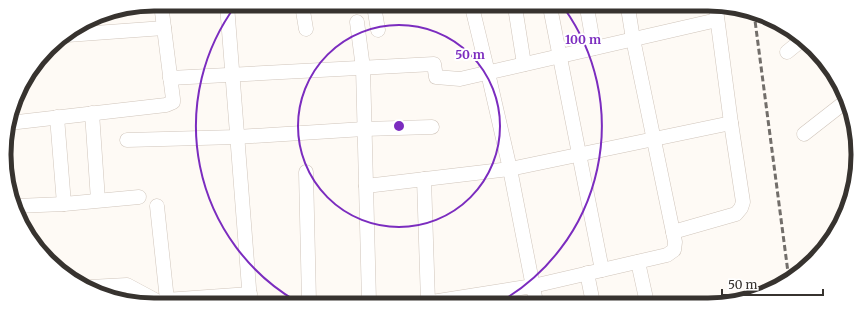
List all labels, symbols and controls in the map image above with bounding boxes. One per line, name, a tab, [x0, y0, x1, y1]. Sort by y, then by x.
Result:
text: 100 m	[565, 32, 601, 47]
text: 50 m	[455, 47, 485, 62]
centre of rings	[392, 119, 406, 133]
scale bar	[722, 271, 823, 297]
text: 50 m	[728, 277, 757, 292]

